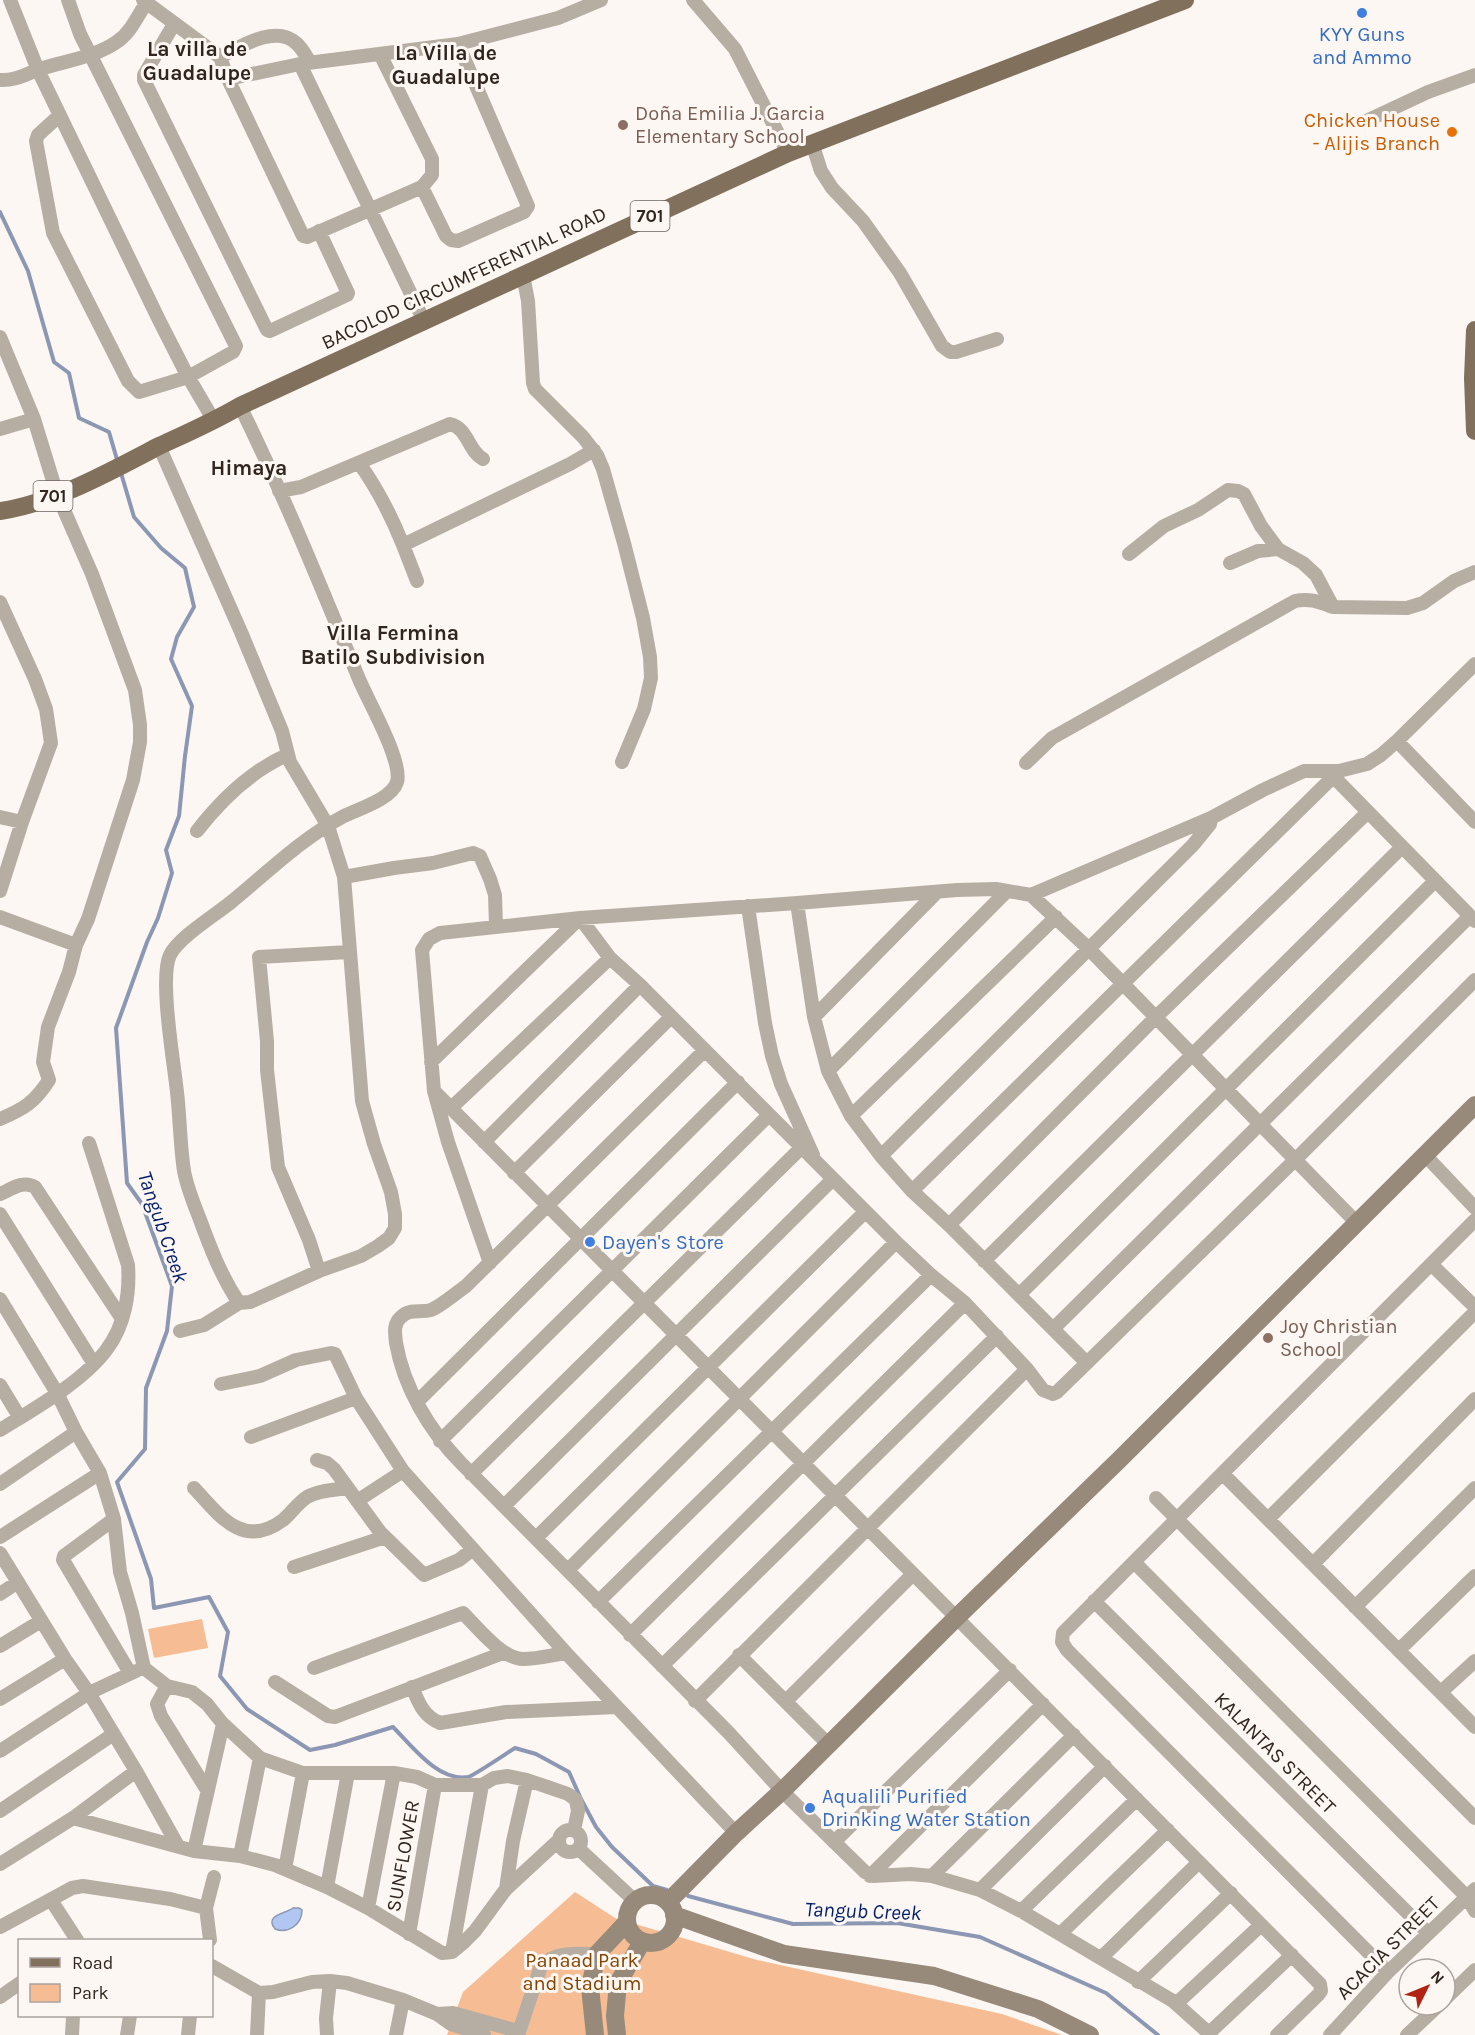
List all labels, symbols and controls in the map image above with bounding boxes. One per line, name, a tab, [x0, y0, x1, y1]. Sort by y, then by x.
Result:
marker: KYY Guns and Ammo	[1355, 6, 1369, 20]
place label: KYY Guns and Ammo	[1312, 23, 1412, 69]
district label: La villa de Guadalupe	[143, 37, 251, 85]
district label: La Villa de Guadalupe	[392, 41, 500, 89]
place label: Doña Emilia J. Garcia Elementary School	[635, 102, 825, 148]
place label: Chicken House - Alijis Branch	[1304, 109, 1440, 155]
marker: Doña Emilia J. Garcia Elementary School	[616, 118, 630, 132]
marker: Chicken House - Alijis Branch	[1445, 125, 1459, 139]
road number: 701	[630, 201, 670, 231]
street label: BACOLOD CIRCUMFERENTIAL ROAD	[318, 202, 610, 354]
district label: Himaya	[211, 456, 287, 480]
road number: 701	[34, 481, 72, 511]
district label: Villa Fermina Batilo Subdivision	[301, 621, 485, 669]
water label: Tangub Creek	[133, 1168, 193, 1286]
place label: Dayen's Store	[602, 1231, 724, 1254]
marker: Dayen's Store	[583, 1235, 597, 1249]
place label: Joy Christian School	[1280, 1315, 1398, 1361]
marker: Joy Christian School	[1261, 1331, 1275, 1345]
street label: KALANTAS STREET	[1209, 1687, 1341, 1819]
place label: Aqualili Purified Drinking Water Station	[822, 1785, 1031, 1831]
street label: SUNFLOWER	[382, 1798, 424, 1914]
marker: Aqualili Purified Drinking Water Station	[803, 1801, 817, 1815]
street label: ACACIA STREET	[1332, 1892, 1444, 2004]
water label: Tangub Creek	[804, 1897, 922, 1925]
legend	[18, 1939, 213, 2017]
park label: Panaad Park and Stadium	[523, 1949, 641, 1995]
text: Road	[72, 1952, 113, 1974]
north arrow	[1397, 1957, 1457, 2017]
text: N	[1427, 1966, 1448, 1988]
text: Park	[72, 1982, 109, 2004]

